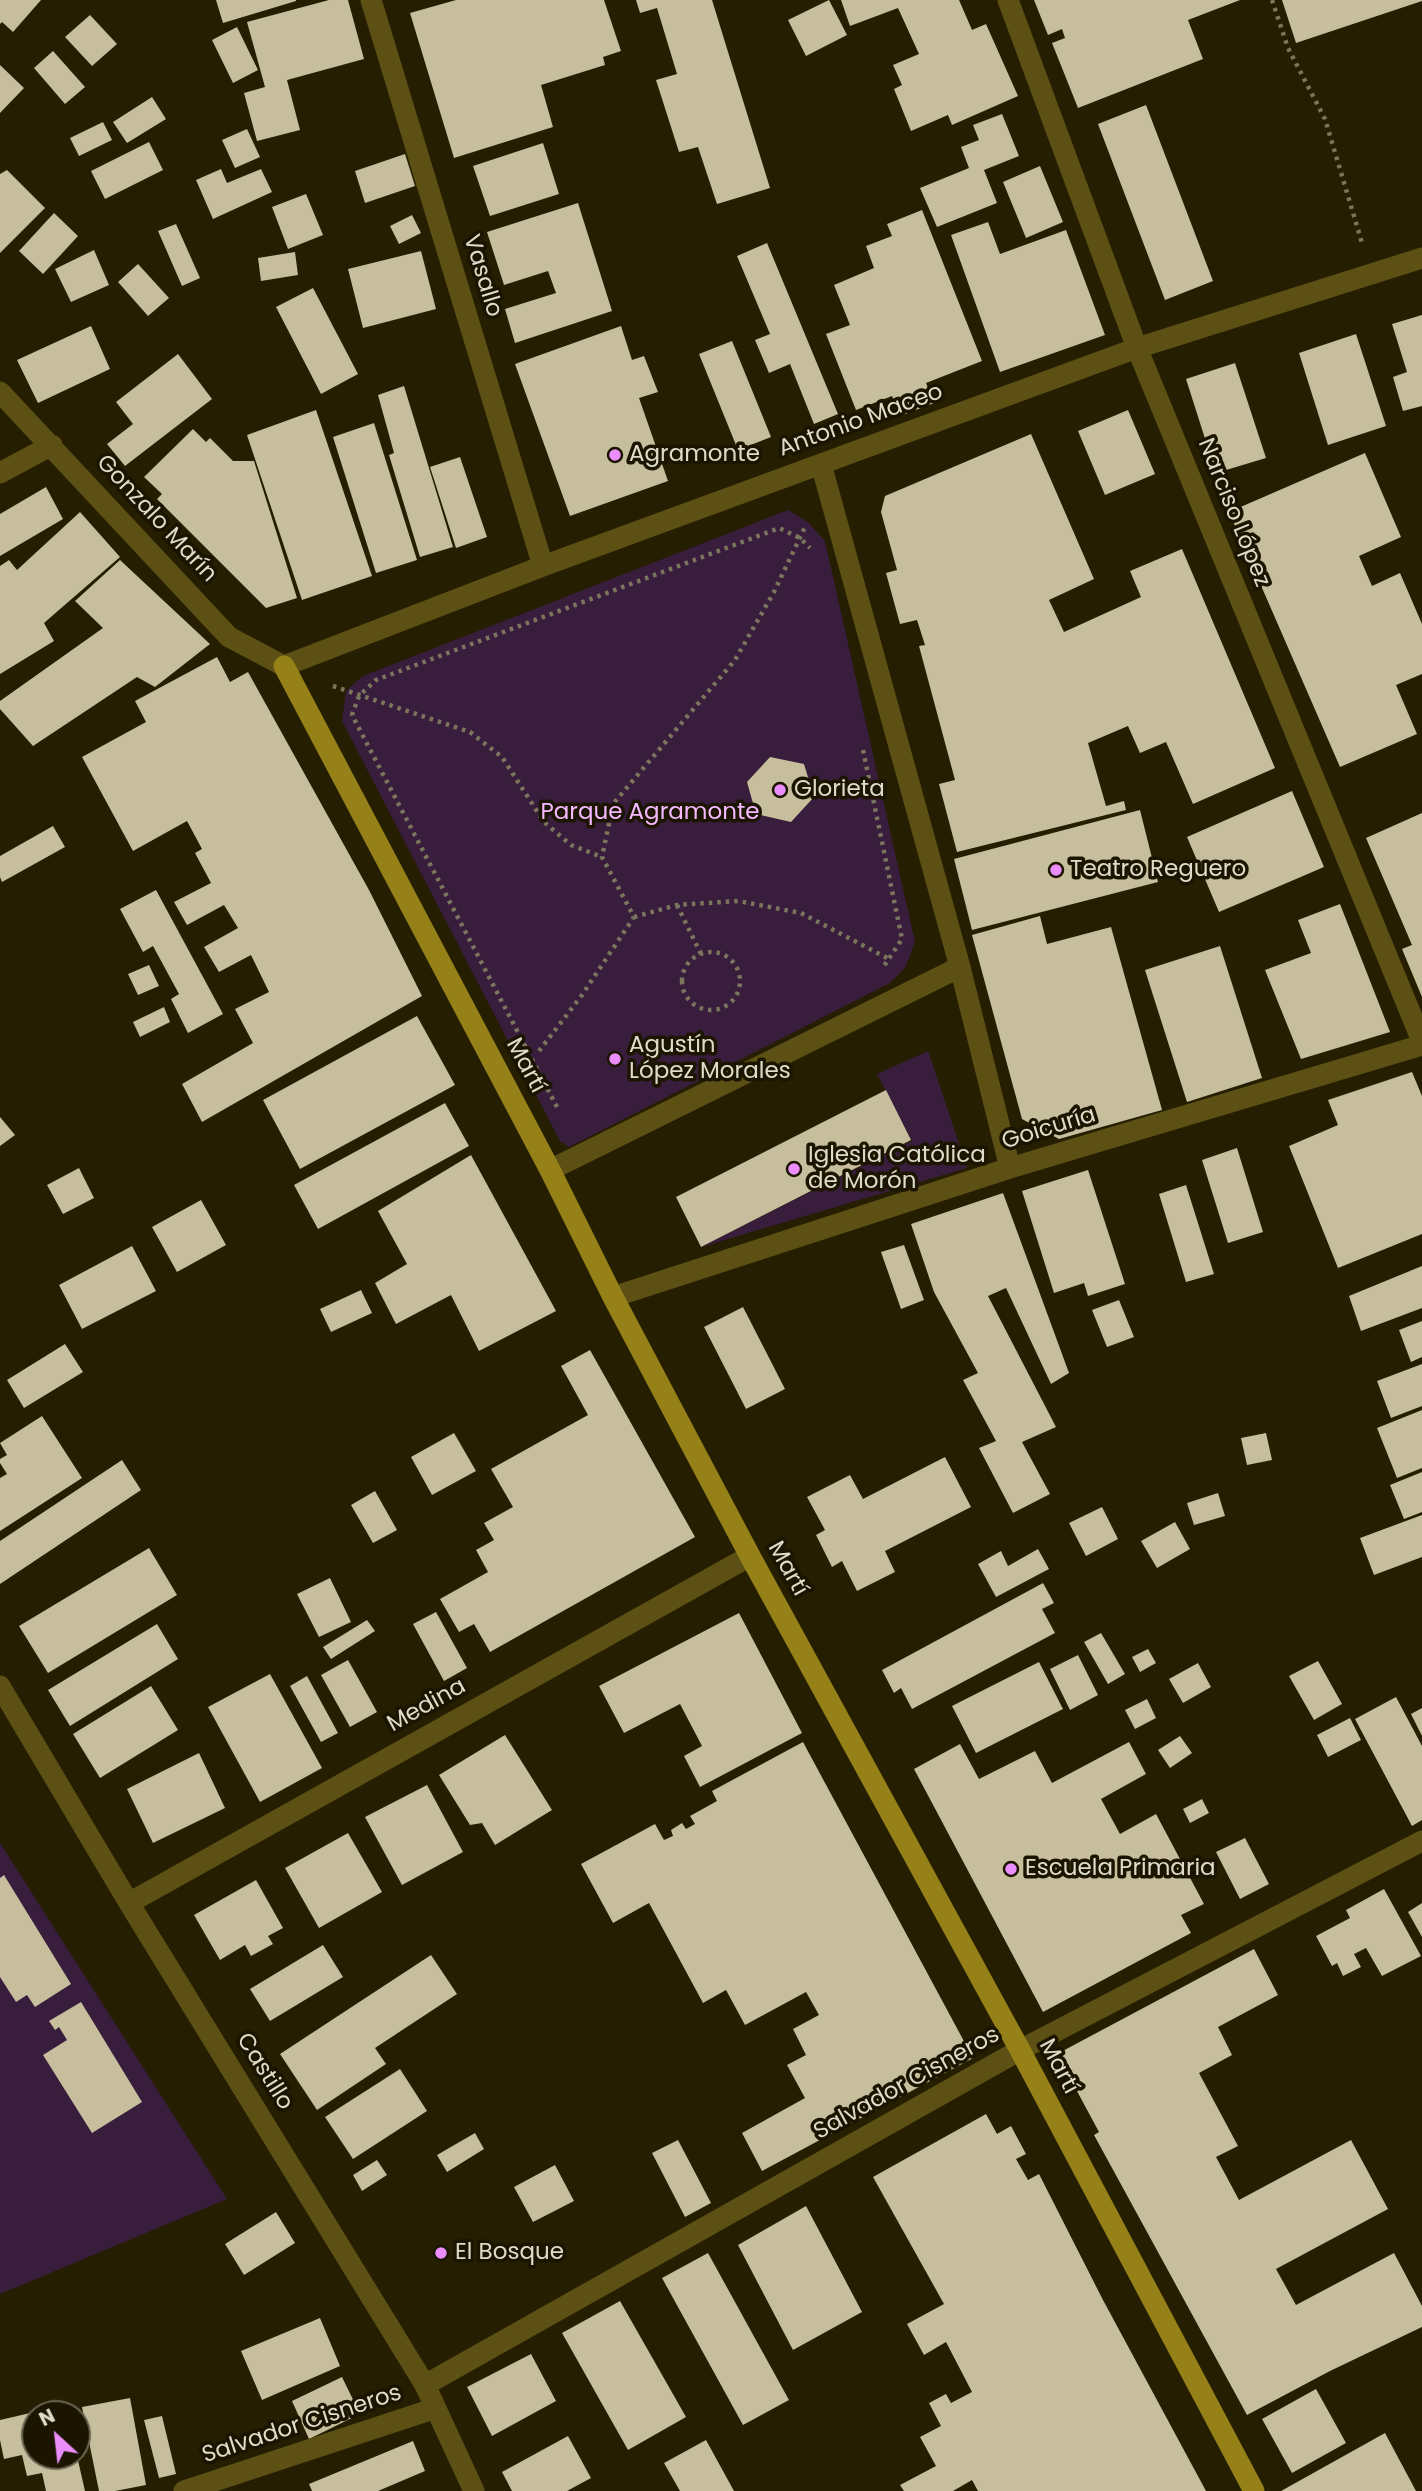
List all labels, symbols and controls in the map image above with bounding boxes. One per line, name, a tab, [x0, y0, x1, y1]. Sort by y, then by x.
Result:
street label: Vasallo	[456, 231, 508, 321]
street label: Antonio Maceo	[775, 378, 947, 464]
street label: Narciso López	[1191, 435, 1275, 591]
place label: Agramonte	[629, 441, 760, 469]
marker: Agramonte	[607, 447, 623, 463]
street label: Gonzalo Marín	[90, 450, 222, 588]
place label: Glorieta	[794, 776, 885, 804]
marker: Glorieta	[772, 782, 788, 798]
park label: Parque Agramonte	[540, 799, 760, 827]
place label: Teatro Reguero	[1070, 856, 1246, 884]
marker: Teatro Reguero	[1048, 862, 1064, 878]
place label: Agustín López Morales	[629, 1032, 791, 1086]
street label: Martí	[499, 1034, 551, 1098]
marker: Agustín López Morales	[607, 1051, 623, 1067]
street label: Goicuría	[999, 1102, 1099, 1156]
place label: Iglesia Católica de Morón	[808, 1142, 986, 1196]
marker: Iglesia Católica de Morón	[786, 1161, 802, 1177]
street label: Martí	[761, 1537, 813, 1601]
street label: Medina	[383, 1673, 471, 1739]
place label: Escuela Primaria	[1025, 1855, 1216, 1883]
marker: Escuela Primaria	[1003, 1861, 1019, 1877]
street label: Salvador Cisneros	[809, 2022, 1005, 2146]
street label: Castillo	[230, 2028, 298, 2116]
street label: Martí	[1032, 2035, 1084, 2099]
place label: El Bosque	[455, 2239, 564, 2267]
marker: El Bosque	[433, 2245, 449, 2261]
street label: Salvador Cisneros	[199, 2380, 405, 2470]
north arrow	[21, 2400, 91, 2470]
text: N	[35, 2402, 60, 2433]

